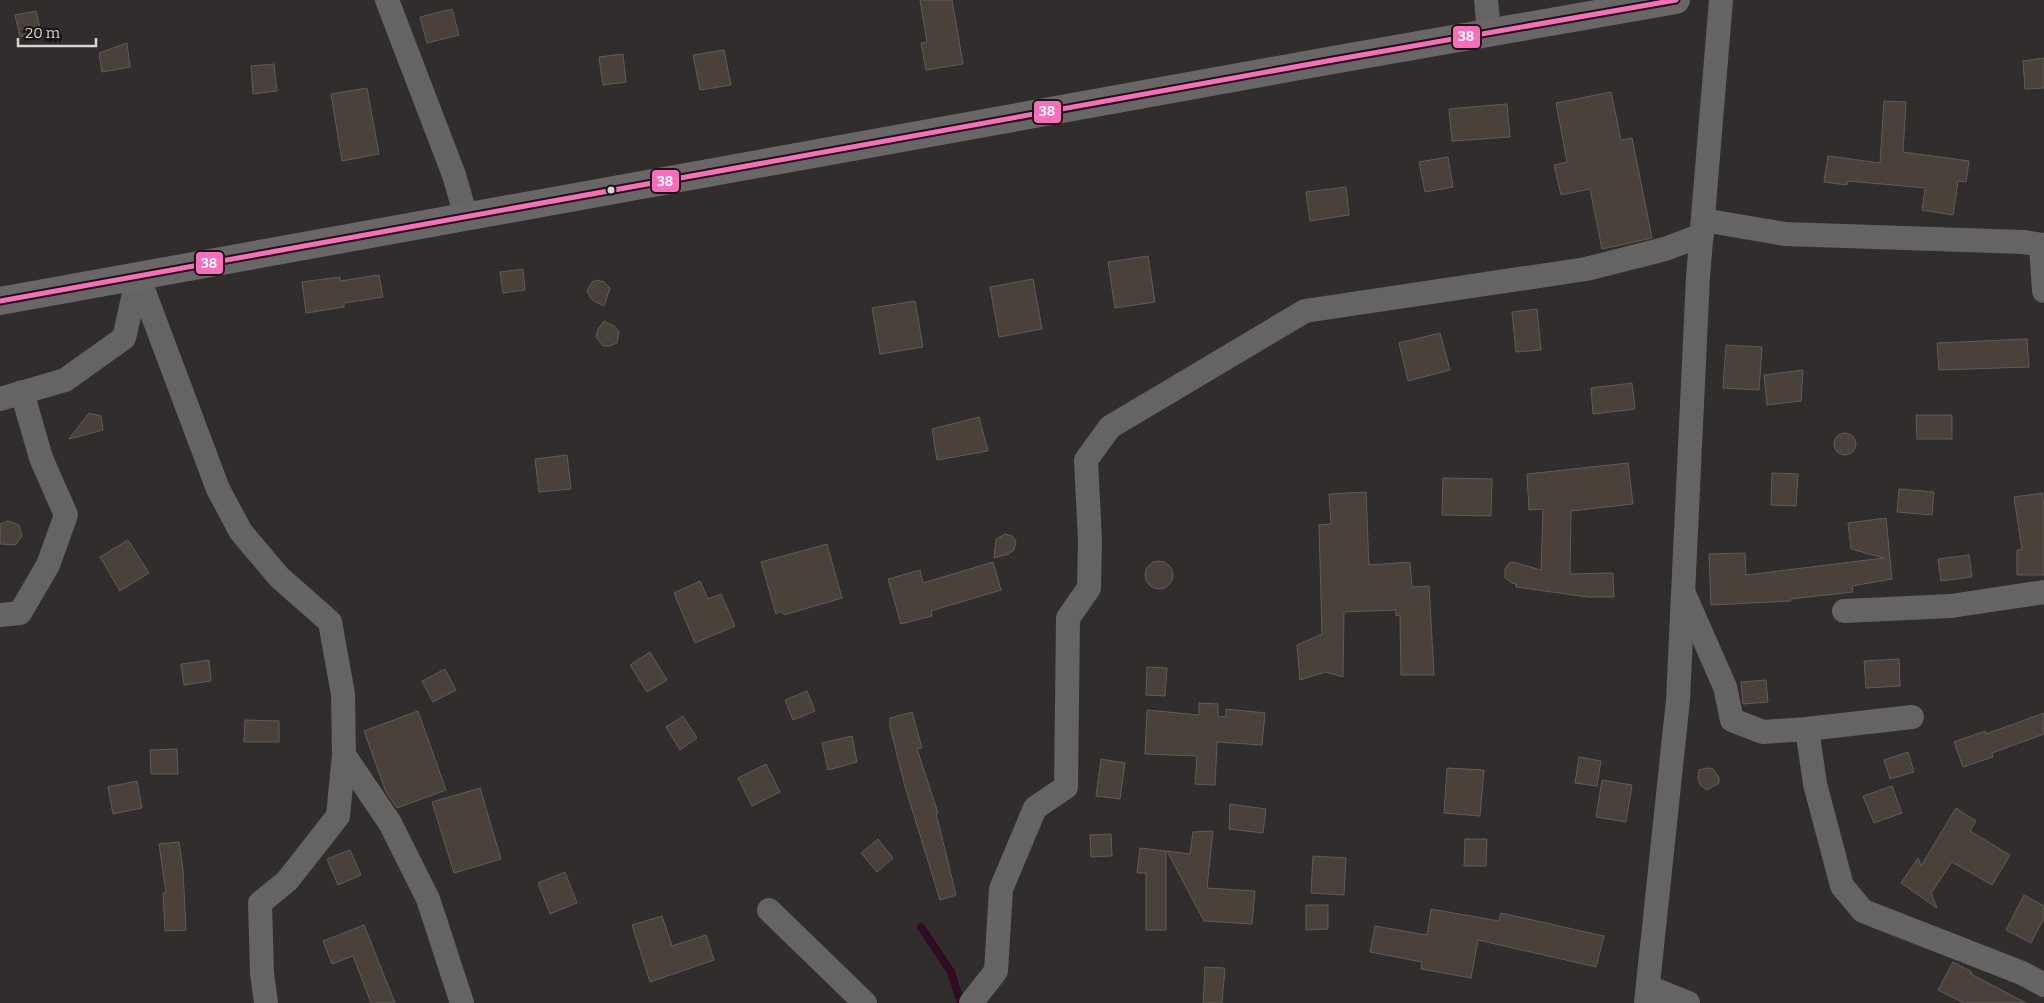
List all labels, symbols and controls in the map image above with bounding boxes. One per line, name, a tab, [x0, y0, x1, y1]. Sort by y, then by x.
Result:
scale bar	[18, 15, 95, 47]
text: 20 m	[25, 24, 61, 42]
line badge: 38	[1452, 25, 1481, 49]
text: 38	[1458, 28, 1474, 45]
line badge: 38	[1033, 100, 1062, 124]
text: 38	[1039, 103, 1055, 120]
line badge: 38	[651, 169, 680, 193]
text: 38	[657, 173, 673, 190]
unlabelled marker	[606, 185, 616, 195]
line badge: 38	[195, 251, 224, 275]
text: 38	[201, 255, 217, 272]

